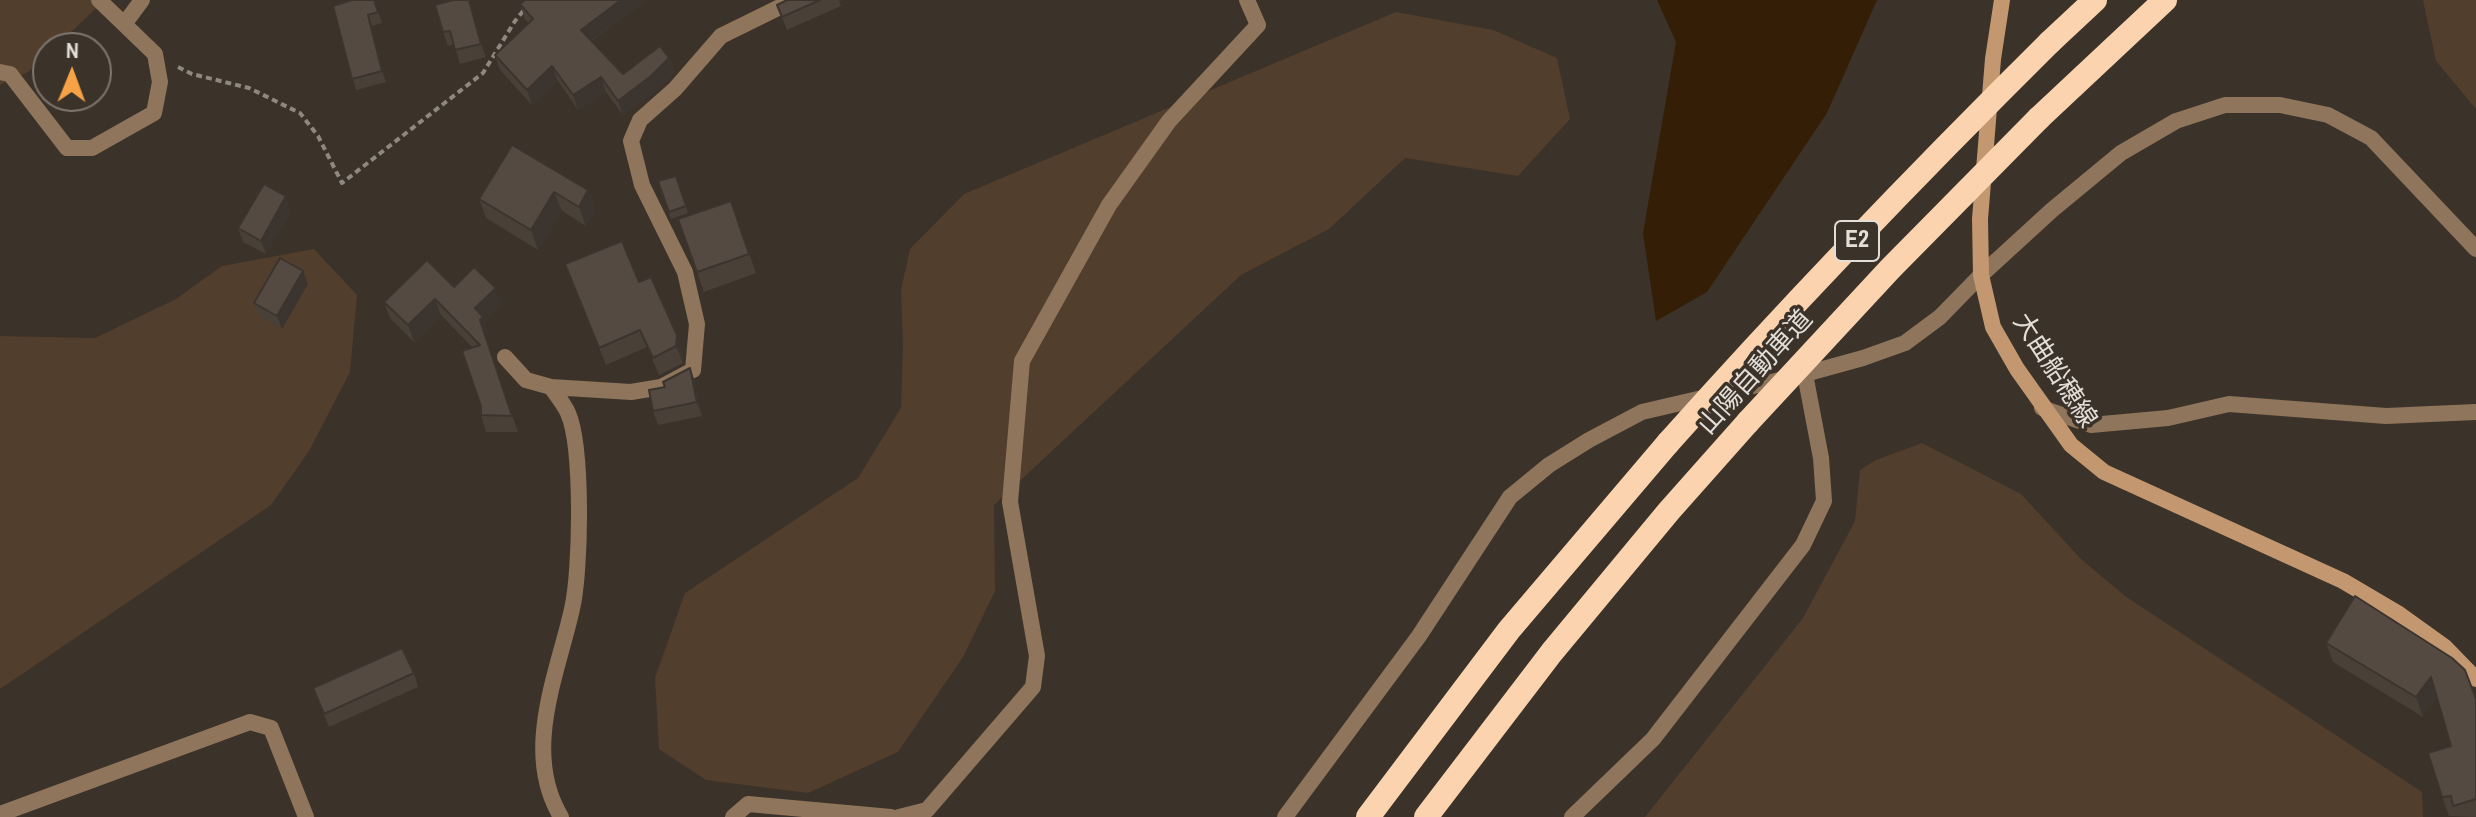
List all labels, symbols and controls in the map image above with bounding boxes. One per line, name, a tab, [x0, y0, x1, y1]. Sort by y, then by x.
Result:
north arrow	[32, 32, 112, 112]
text: N	[66, 35, 79, 65]
road number: E2	[1835, 221, 1879, 261]
street label: 山陽自動車道	[1692, 305, 1820, 441]
street label: 大曲船穂線	[2006, 308, 2102, 434]

